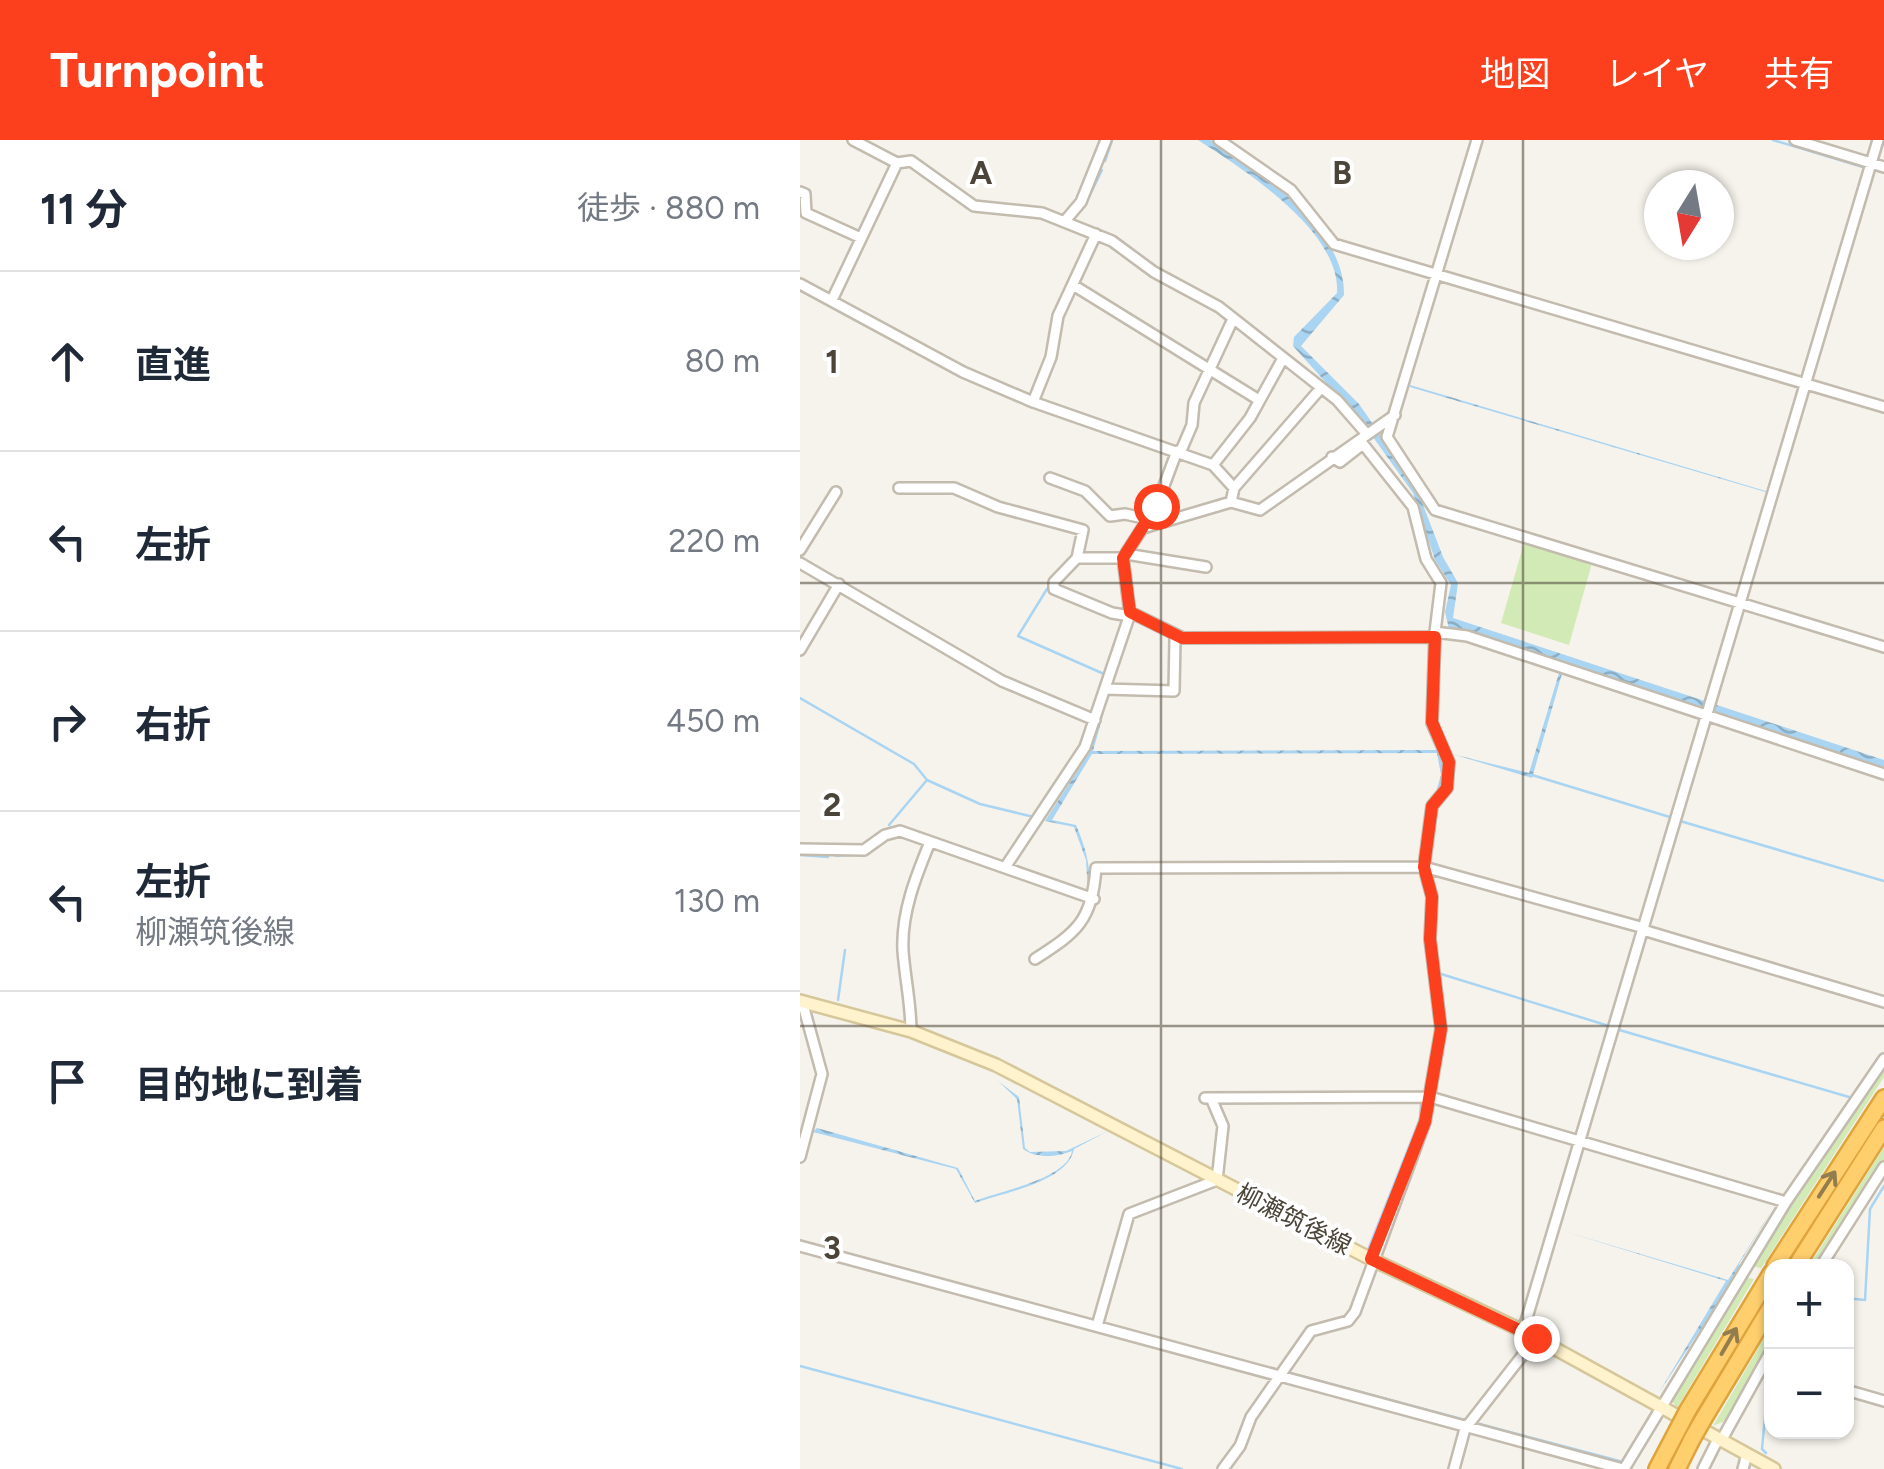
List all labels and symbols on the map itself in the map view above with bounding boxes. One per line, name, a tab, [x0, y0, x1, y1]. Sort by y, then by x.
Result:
text: A	[970, 154, 993, 192]
text: B	[1332, 154, 1352, 192]
north arrow	[1644, 170, 1734, 260]
text: 1	[825, 343, 839, 381]
route start	[1134, 484, 1180, 530]
text: 2	[823, 786, 841, 824]
one-way arrow	[1817, 1171, 1838, 1199]
street label: 柳瀬筑後線	[1231, 1177, 1357, 1261]
text: 3	[823, 1229, 841, 1267]
route end	[1514, 1316, 1560, 1362]
one-way arrow	[1719, 1327, 1739, 1356]

